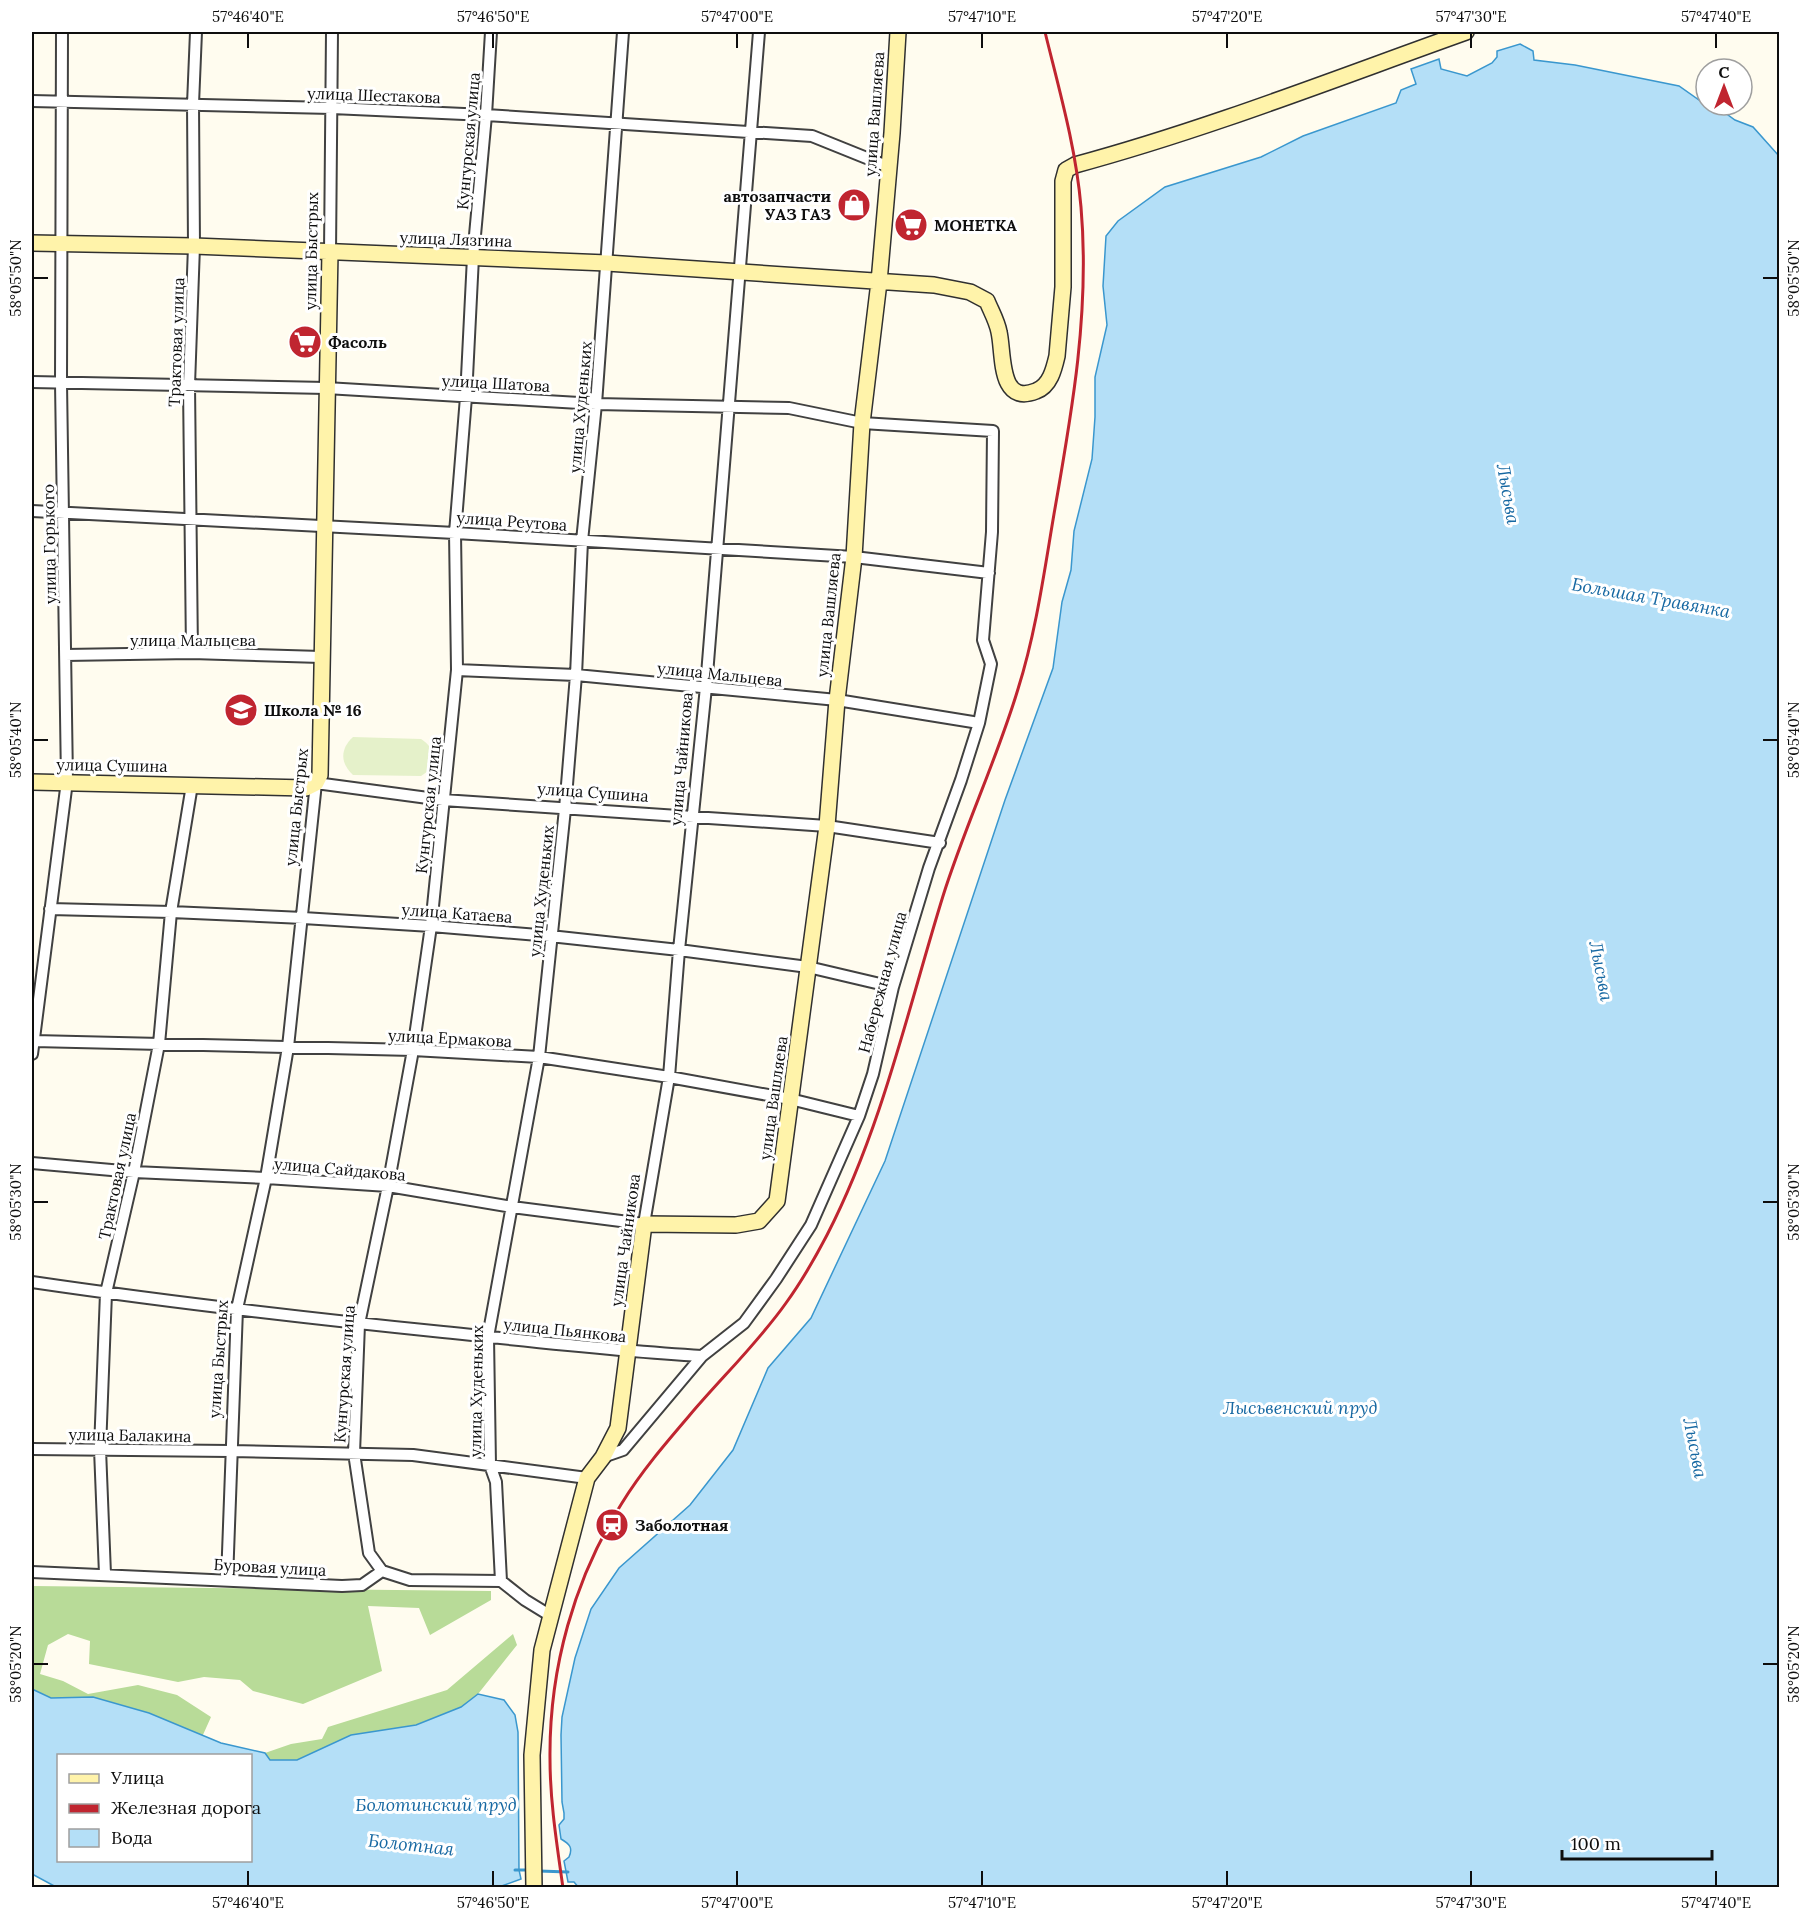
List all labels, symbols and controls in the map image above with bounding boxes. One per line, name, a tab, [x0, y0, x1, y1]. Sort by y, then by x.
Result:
text: 57°46'40"E	[212, 7, 284, 26]
text: 57°46'50"E	[457, 7, 529, 26]
text: 57°47'00"E	[701, 7, 773, 26]
text: 57°47'10"E	[948, 7, 1016, 26]
text: 57°47'20"E	[1192, 7, 1262, 26]
text: 57°47'30"E	[1435, 7, 1507, 26]
text: 57°47'40"E	[1681, 7, 1751, 26]
street label: улица Вашляева	[860, 51, 888, 177]
north arrow	[1694, 57, 1754, 117]
text: С	[1718, 62, 1730, 82]
street label: Кунгурская улица	[452, 71, 484, 211]
street label: улица Шестакова	[307, 83, 441, 107]
place label: автозапчасти УАЗ ГАЗ	[723, 186, 831, 224]
shop icon: автозапчасти УАЗ ГАЗ	[836, 187, 872, 223]
street label: улица Быстрых	[300, 191, 322, 310]
supermarket icon: МОНЕТКА	[893, 207, 929, 243]
place label: МОНЕТКА	[934, 215, 1017, 235]
street label: улица Лязгина	[399, 227, 513, 251]
text: 58°05'50"N	[6, 239, 25, 317]
text: 58°05'50"N	[1784, 239, 1803, 317]
street label: Трактовая улица	[164, 277, 188, 407]
supermarket icon: Фасоль	[287, 324, 323, 360]
place label: Фасоль	[328, 332, 387, 352]
street label: улица Худеньких	[564, 340, 596, 474]
street label: улица Шатова	[441, 370, 551, 396]
water label: Лысьва	[1492, 462, 1525, 526]
street label: улица Горького	[38, 484, 60, 604]
street label: улица Реутова	[456, 507, 568, 535]
street label: улица Вашляева	[812, 552, 844, 678]
water label: Большая Травянка	[1570, 572, 1732, 623]
street label: улица Мальцева	[130, 630, 256, 650]
street label: улица Мальцева	[656, 657, 784, 691]
street label: улица Чайникова	[665, 691, 697, 827]
school or university icon: Школа № 16	[223, 692, 259, 728]
place label: Школа № 16	[264, 700, 362, 720]
text: 58°05'40"N	[6, 702, 25, 778]
text: 58°05'40"N	[1784, 702, 1803, 778]
street label: Кунгурская улица	[411, 735, 445, 875]
street label: улица Быстрых	[280, 747, 312, 867]
street label: улица Сушина	[56, 754, 168, 776]
street label: улица Сушина	[537, 778, 649, 806]
street label: улица Худеньких	[524, 824, 558, 958]
street label: улица Катаева	[401, 899, 513, 927]
street label: Набережная улица	[853, 909, 911, 1055]
water label: Лысьва	[1584, 939, 1619, 1003]
street label: улица Ермакова	[387, 1025, 513, 1051]
street label: улица Вашляева	[754, 1035, 792, 1161]
street label: Трактовая улица	[94, 1111, 140, 1241]
street label: улица Сайдакова	[273, 1153, 407, 1185]
text: 58°05'30"N	[6, 1163, 25, 1241]
text: 58°05'30"N	[1784, 1163, 1803, 1241]
street label: улица Чайникова	[606, 1172, 644, 1308]
street label: улица Быстрых	[204, 1299, 232, 1419]
street label: Кунгурская улица	[329, 1304, 359, 1444]
street label: улица Пьянкова	[503, 1314, 627, 1346]
street label: улица Худеньких	[465, 1324, 487, 1457]
water label: Лысьвенский пруд	[1223, 1396, 1377, 1419]
water label: Лысьва	[1678, 1416, 1713, 1480]
street label: улица Балакина	[68, 1424, 192, 1446]
station icon: Заболотная	[594, 1507, 630, 1543]
place label: Заболотная	[635, 1515, 729, 1535]
street label: Буровая улица	[213, 1554, 327, 1580]
text: 58°05'20"N	[6, 1625, 25, 1703]
text: 58°05'20"N	[1784, 1625, 1803, 1703]
legend	[57, 1754, 252, 1862]
text: Улица	[110, 1766, 164, 1789]
water label: Болотинский пруд	[355, 1793, 517, 1816]
text: Железная дорога	[111, 1796, 261, 1819]
scale bar	[1562, 1823, 1712, 1861]
text: Вода	[111, 1826, 153, 1849]
water label: Болотная	[367, 1829, 455, 1860]
text: 100 m	[1571, 1832, 1621, 1855]
text: 57°46'40"E	[212, 1893, 284, 1912]
text: 57°46'50"E	[457, 1893, 529, 1912]
text: 57°47'00"E	[701, 1893, 773, 1912]
text: 57°47'10"E	[948, 1893, 1016, 1912]
text: 57°47'20"E	[1192, 1893, 1262, 1912]
text: 57°47'30"E	[1435, 1893, 1507, 1912]
text: 57°47'40"E	[1681, 1893, 1751, 1912]

